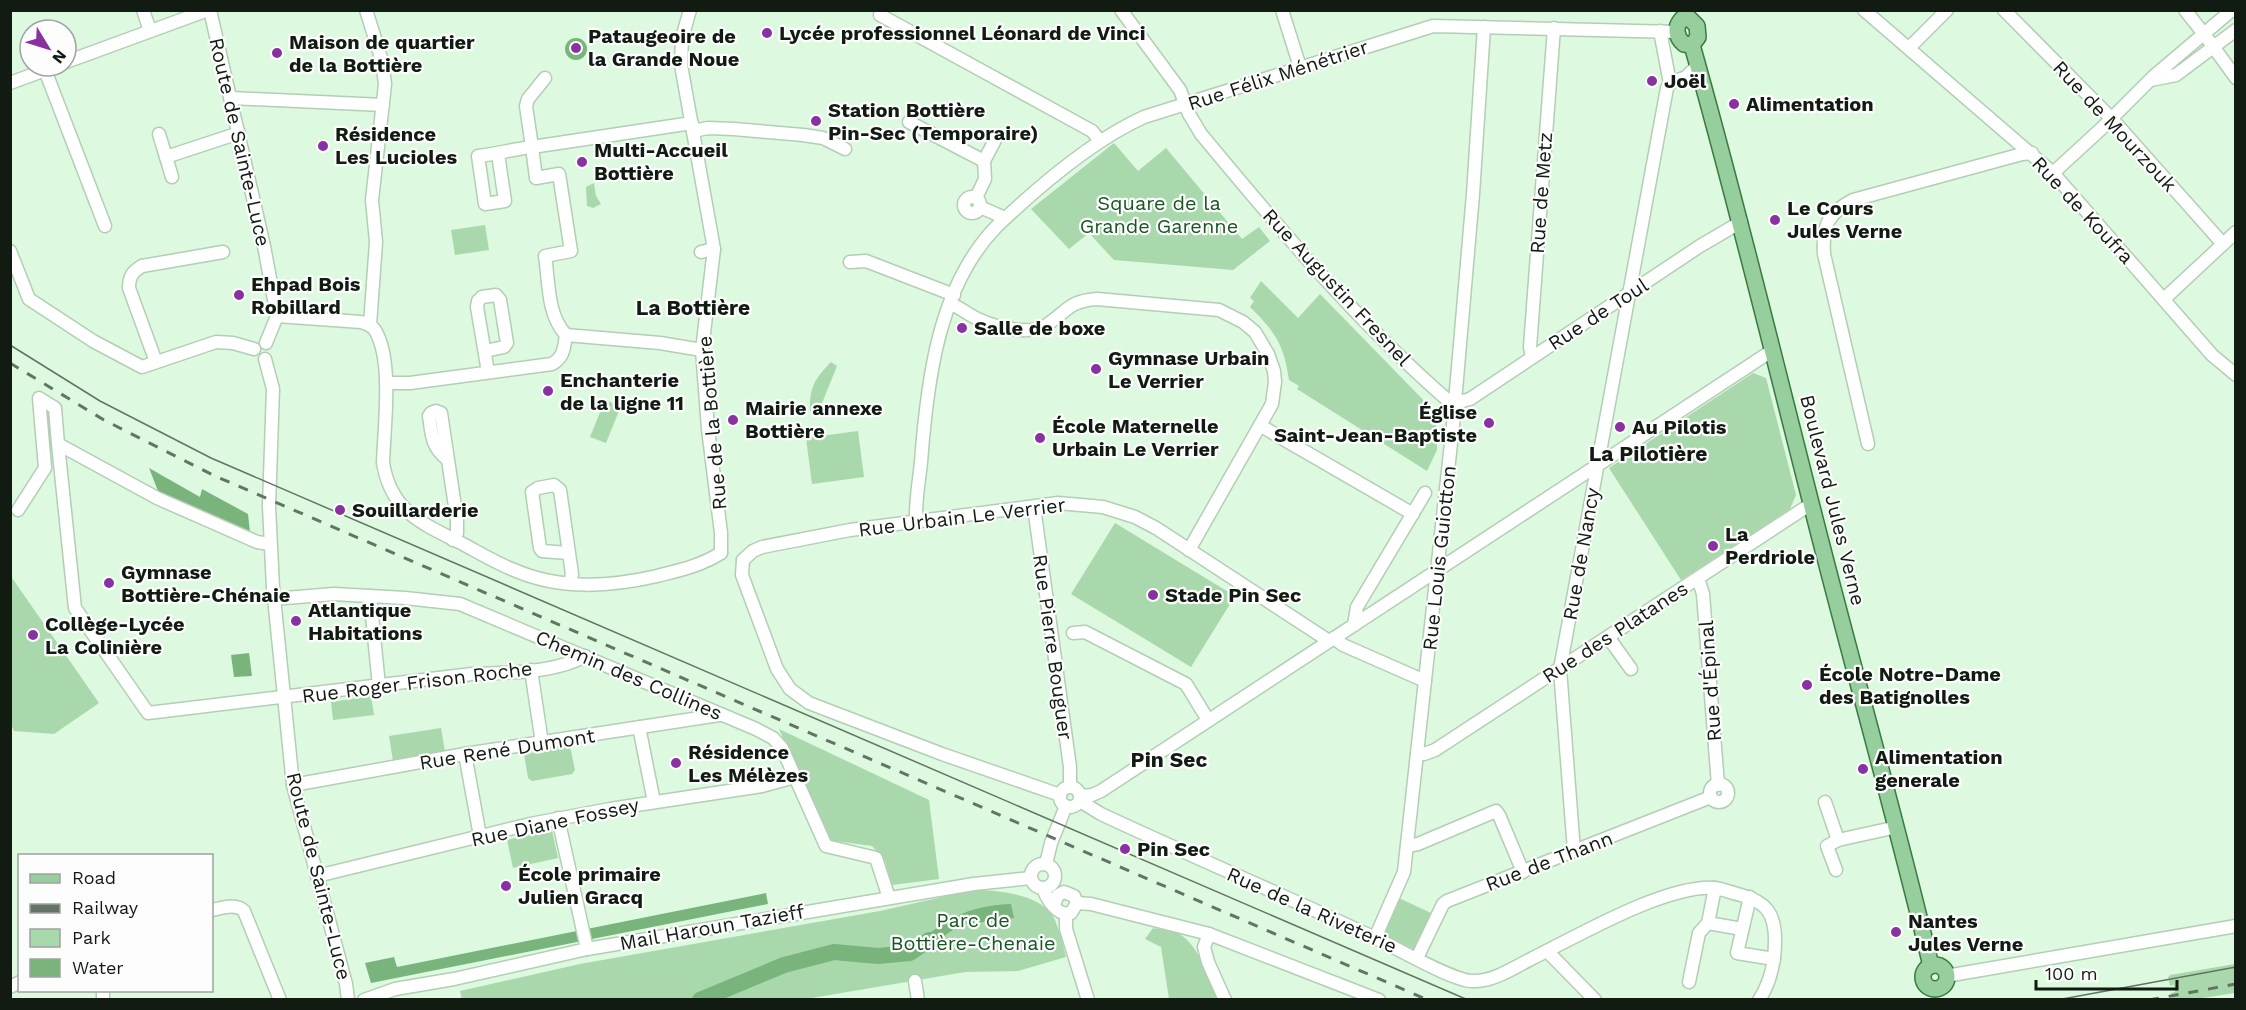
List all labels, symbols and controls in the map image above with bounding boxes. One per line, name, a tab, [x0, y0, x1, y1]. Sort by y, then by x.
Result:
north arrow	[18, 18, 78, 78]
place label: Lycée professionnel Léonard de Vinci	[779, 21, 1145, 45]
place label: Pataugeoire de la Grande Noue	[588, 24, 739, 71]
marker: Lycée professionnel Léonard de Vinci	[760, 26, 774, 40]
place label: Maison de quartier de la Bottière	[289, 30, 475, 77]
street label: Rue Félix Ménétrier	[1185, 34, 1371, 116]
street label: Route de Sainte-Luce	[204, 35, 276, 249]
marker: Pataugeoire de la Grande Noue	[569, 41, 583, 55]
text: N	[48, 46, 71, 67]
marker: Maison de quartier de la Bottière	[270, 46, 284, 60]
street label: Rue de Mourzouk	[2048, 56, 2182, 196]
place label: Joël	[1664, 69, 1707, 93]
marker: Joël	[1645, 74, 1659, 88]
place label: Alimentation	[1746, 92, 1874, 116]
marker: Alimentation	[1727, 97, 1741, 111]
place label: Station Bottière Pin-Sec (Temporaire)	[828, 98, 1038, 145]
marker: Station Bottière Pin-Sec (Temporaire)	[809, 114, 823, 128]
place label: Résidence Les Lucioles	[335, 122, 457, 169]
street label: Rue de Metz	[1525, 131, 1557, 255]
place label: Multi-Accueil Bottière	[594, 138, 728, 185]
marker: Résidence Les Lucioles	[316, 139, 330, 153]
street label: Rue de Koufra	[2027, 151, 2139, 269]
marker: Multi-Accueil Bottière	[575, 155, 589, 169]
park label: Square de la Grande Garenne	[1080, 191, 1238, 238]
place label: Le Cours Jules Verne	[1787, 196, 1902, 243]
street label: Rue Augustin Fresnel	[1258, 203, 1416, 371]
marker: Le Cours Jules Verne	[1768, 213, 1782, 227]
place label: Ehpad Bois Robillard	[251, 272, 361, 319]
street label: Rue de Toul	[1543, 273, 1653, 355]
marker: Ehpad Bois Robillard	[232, 288, 246, 302]
district label: La Bottière	[636, 295, 750, 320]
place label: Salle de boxe	[974, 316, 1105, 340]
marker: Salle de boxe	[955, 321, 969, 335]
street label: Rue de la Bottière	[692, 335, 732, 511]
place label: Gymnase Urbain Le Verrier	[1108, 346, 1269, 393]
marker: Gymnase Urbain Le Verrier	[1089, 362, 1103, 376]
place label: Enchanterie de la ligne 11	[560, 368, 684, 415]
marker: Enchanterie de la ligne 11	[541, 384, 555, 398]
street label: Boulevard Jules Verne	[1795, 392, 1871, 608]
place label: Mairie annexe Bottière	[745, 396, 883, 443]
place label: Église Saint-Jean-Baptiste	[1274, 400, 1477, 447]
marker: Mairie annexe Bottière	[726, 413, 740, 427]
place label: École Maternelle Urbain Le Verrier	[1052, 414, 1219, 461]
place label: Au Pilotis	[1632, 415, 1727, 439]
marker: Église Saint-Jean-Baptiste	[1482, 416, 1496, 430]
marker: Au Pilotis	[1613, 420, 1627, 434]
marker: École Maternelle Urbain Le Verrier	[1033, 431, 1047, 445]
district label: La Pilotière	[1589, 441, 1707, 466]
street label: Rue Louis Guiotton	[1417, 464, 1461, 652]
street label: Rue de Nancy	[1558, 485, 1605, 622]
street label: Rue Urbain Le Verrier	[857, 492, 1067, 542]
place label: Souillarderie	[352, 498, 479, 522]
marker: Souillarderie	[333, 503, 347, 517]
place label: La Perdriole	[1725, 522, 1815, 569]
marker: La Perdriole	[1706, 539, 1720, 553]
street label: Rue Pierre Bouguer	[1028, 553, 1078, 741]
place label: Gymnase Bottière-Chénaie	[121, 560, 290, 607]
marker: Gymnase Bottière-Chénaie	[102, 576, 116, 590]
street label: Rue des Platanes	[1538, 576, 1692, 688]
place label: Stade Pin Sec	[1165, 583, 1301, 607]
marker: Stade Pin Sec	[1146, 588, 1160, 602]
place label: Atlantique Habitations	[308, 598, 423, 645]
place label: Collège-Lycée La Colinière	[45, 612, 185, 659]
marker: Atlantique Habitations	[289, 614, 303, 628]
street label: Rue d'Épinal	[1694, 620, 1726, 742]
street label: Chemin des Collines	[532, 625, 726, 725]
marker: Collège-Lycée La Colinière	[26, 628, 40, 642]
street label: Rue Roger Frison Roche	[300, 656, 534, 708]
place label: École Notre-Dame des Batignolles	[1819, 662, 2001, 709]
marker: École Notre-Dame des Batignolles	[1800, 678, 1814, 692]
street label: Rue René Dumont	[417, 723, 597, 775]
place label: Résidence Les Mélèzes	[688, 740, 809, 787]
place label: Alimentation generale	[1875, 745, 2003, 792]
district label: Pin Sec	[1131, 747, 1207, 772]
marker: Résidence Les Mélèzes	[669, 756, 683, 770]
marker: Alimentation generale	[1856, 762, 1870, 776]
street label: Route de Sainte-Luce	[282, 770, 356, 982]
street label: Rue Diane Fossey	[469, 792, 642, 852]
street label: Rue de Thann	[1482, 826, 1616, 896]
place label: Pin Sec	[1137, 837, 1210, 861]
marker: Pin Sec	[1118, 842, 1132, 856]
legend	[18, 854, 213, 992]
place label: École primaire Julien Gracq	[518, 862, 661, 909]
street label: Rue de la Riveterie	[1223, 862, 1401, 958]
text: Road	[72, 867, 116, 888]
marker: École primaire Julien Gracq	[499, 879, 513, 893]
text: Railway	[72, 897, 139, 918]
street label: Mail Haroun Tazieff	[618, 899, 806, 955]
park label: Parc de Bottière-Chenaie	[891, 908, 1056, 955]
place label: Nantes Jules Verne	[1908, 909, 2023, 956]
marker: Nantes Jules Verne	[1889, 925, 1903, 939]
text: Park	[72, 927, 111, 948]
scale bar	[2036, 953, 2177, 991]
text: Water	[72, 957, 124, 978]
text: 100 m	[2045, 963, 2098, 984]

